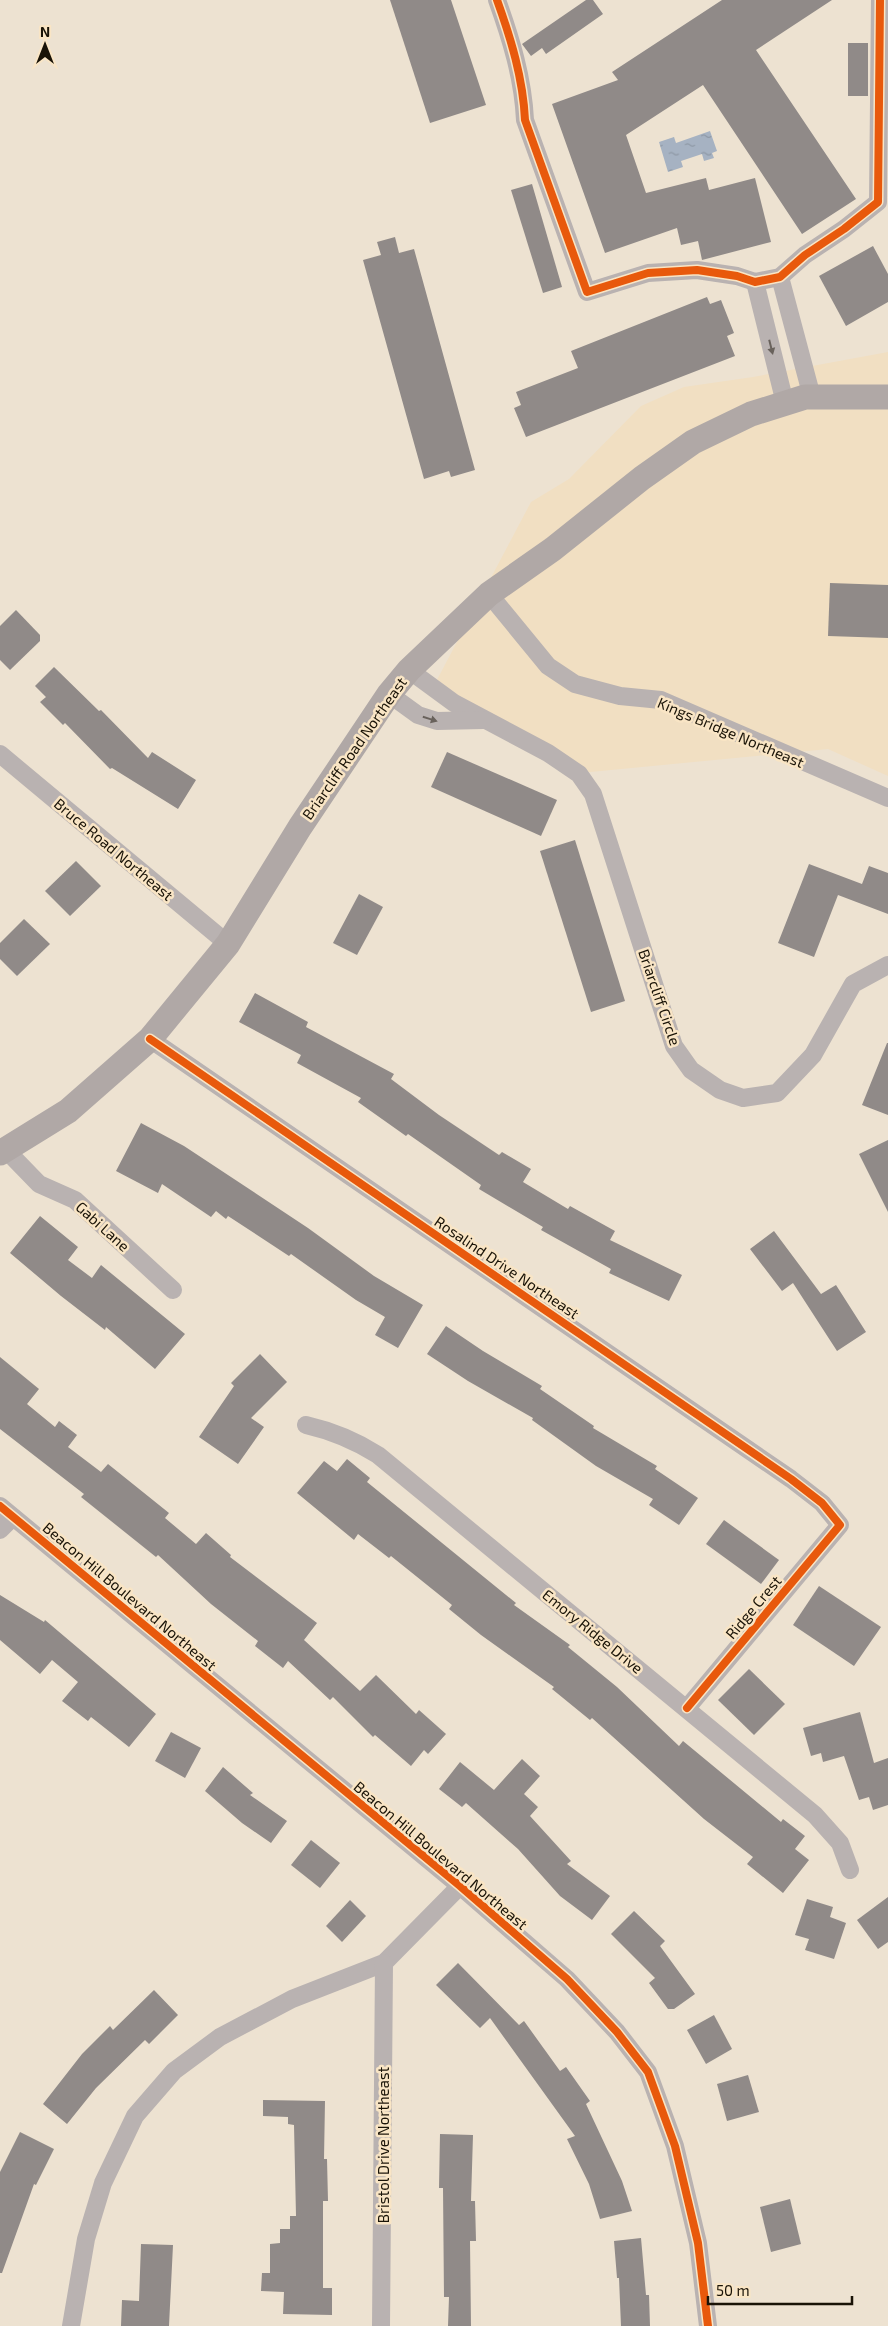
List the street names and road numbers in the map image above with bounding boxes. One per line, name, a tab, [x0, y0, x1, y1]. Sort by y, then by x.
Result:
street label: Briarcliff Road Northeast	[298, 673, 410, 823]
street label: Kings Bridge Northeast	[655, 693, 807, 771]
street label: Bruce Road Northeast	[51, 794, 177, 904]
street label: Briarcliff Circle	[635, 947, 685, 1047]
street label: Gabi Lane	[72, 1197, 134, 1255]
street label: Rosalind Drive Northeast	[431, 1212, 583, 1322]
street label: Beacon Hill Boulevard Northeast	[40, 1518, 221, 1674]
street label: Ridge Crest	[721, 1571, 785, 1642]
street label: Emory Ridge Drive	[539, 1585, 647, 1677]
street label: Beacon Hill Boulevard Northeast	[351, 1777, 532, 1933]
street label: Bristol Drive Northeast	[374, 2066, 392, 2223]

